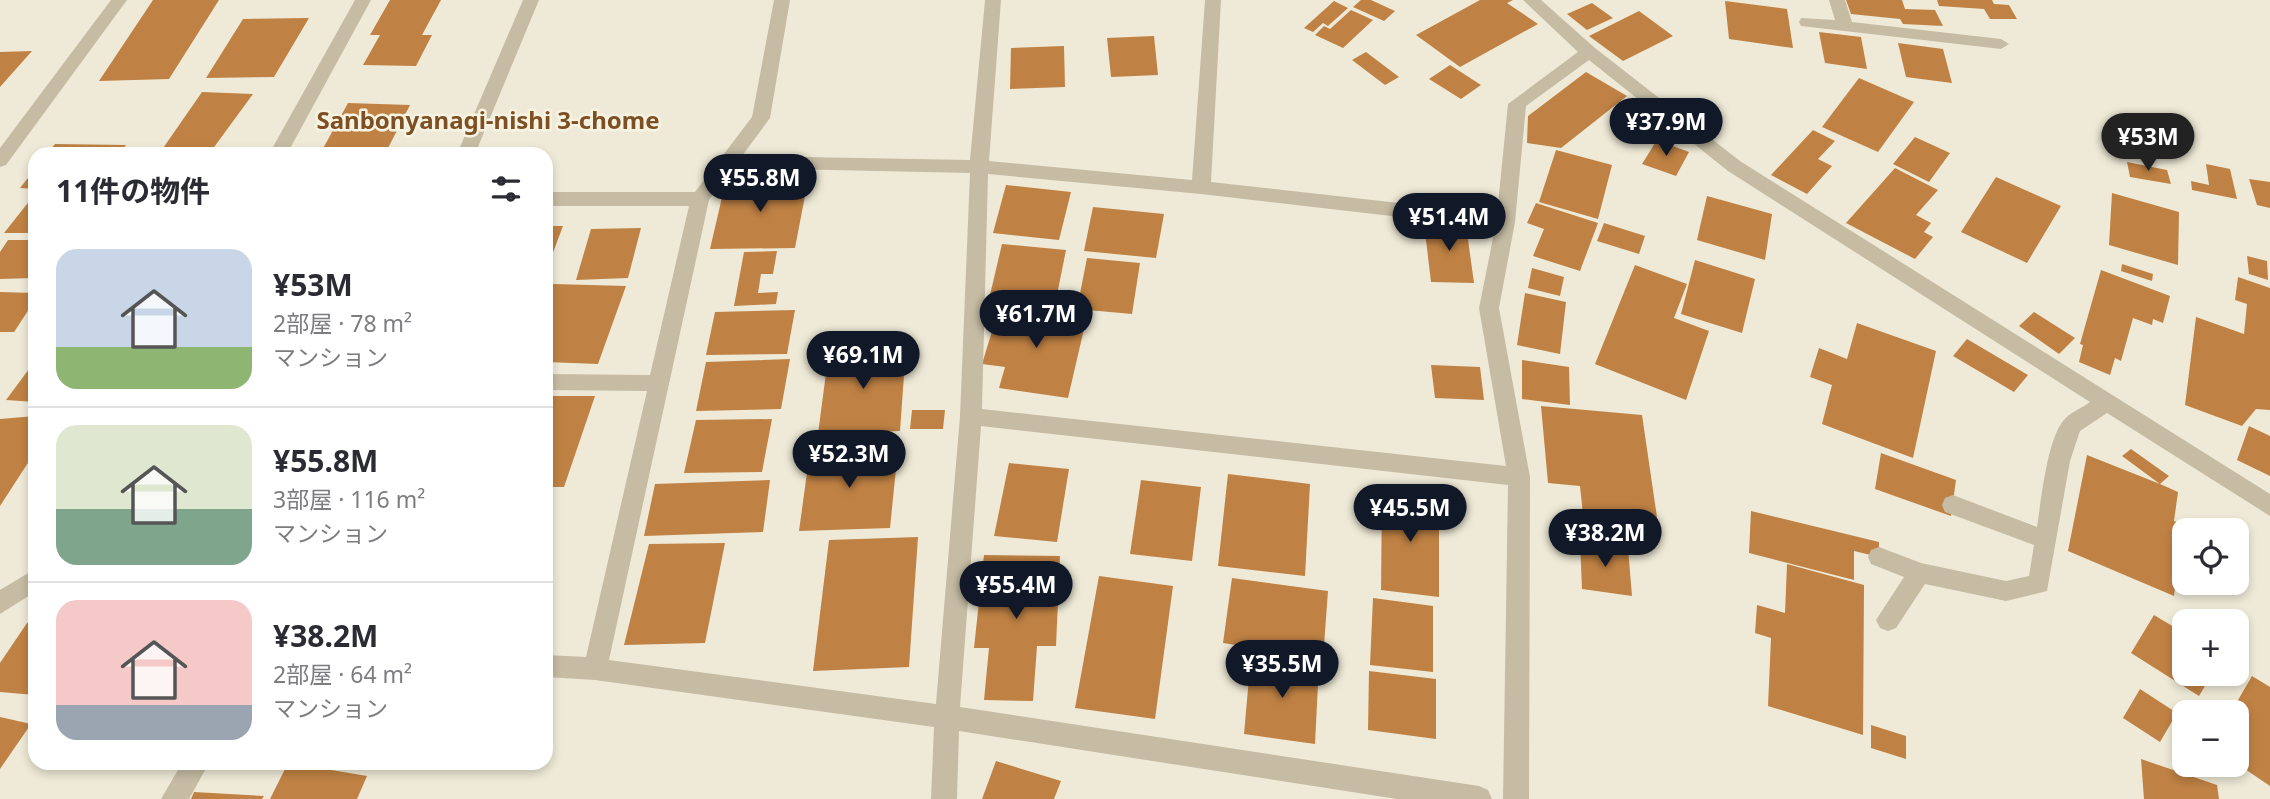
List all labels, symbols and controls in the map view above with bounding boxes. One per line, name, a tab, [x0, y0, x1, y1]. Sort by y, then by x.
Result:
pin: ¥37.9M	[1609, 99, 1723, 158]
district label: Sanbonyanagi-nishi 3-chome	[316, 103, 660, 136]
text: ¥37.9M	[1626, 105, 1706, 137]
pin: ¥53M	[2107, 114, 2189, 173]
text: ¥53M	[2117, 120, 2179, 152]
pin: ¥55.8M	[703, 154, 817, 214]
text: ¥55.8M	[720, 161, 800, 193]
text: 11件の物件	[56, 170, 210, 211]
icon: filters	[487, 170, 525, 208]
pin: ¥51.4M	[1392, 194, 1506, 253]
text: ¥51.4M	[1409, 200, 1489, 232]
text: ¥53M	[273, 264, 353, 305]
icon: home	[112, 277, 196, 361]
pin: ¥61.7M	[979, 290, 1093, 350]
text: ¥61.7M	[996, 297, 1076, 329]
text: 2部屋 · 78 m²	[273, 307, 412, 339]
pin: ¥69.1M	[806, 332, 920, 391]
text: ¥69.1M	[823, 338, 903, 370]
text: マンション	[273, 341, 388, 373]
pin: ¥52.3M	[792, 430, 906, 490]
text: ¥52.3M	[809, 437, 889, 469]
text: ¥55.8M	[273, 440, 378, 481]
icon: home	[112, 453, 196, 537]
text: 3部屋 · 116 m²	[273, 483, 425, 515]
pin: ¥45.5M	[1353, 484, 1467, 544]
text: ¥45.5M	[1370, 491, 1450, 523]
pin: ¥38.2M	[1548, 510, 1662, 569]
text: ¥38.2M	[1565, 516, 1645, 548]
text: マンション	[273, 517, 388, 549]
map controls	[2172, 518, 2249, 777]
button: locate	[2172, 518, 2249, 595]
pin: ¥55.4M	[959, 562, 1073, 621]
text: ¥55.4M	[976, 568, 1056, 600]
button: +	[2172, 609, 2249, 686]
text: ¥38.2M	[273, 615, 378, 656]
icon: home	[112, 628, 196, 712]
pin: ¥35.5M	[1225, 640, 1339, 700]
text: ¥35.5M	[1242, 647, 1322, 679]
text: 2部屋 · 64 m²	[273, 658, 412, 690]
text: マンション	[273, 692, 388, 724]
button: −	[2172, 700, 2249, 777]

